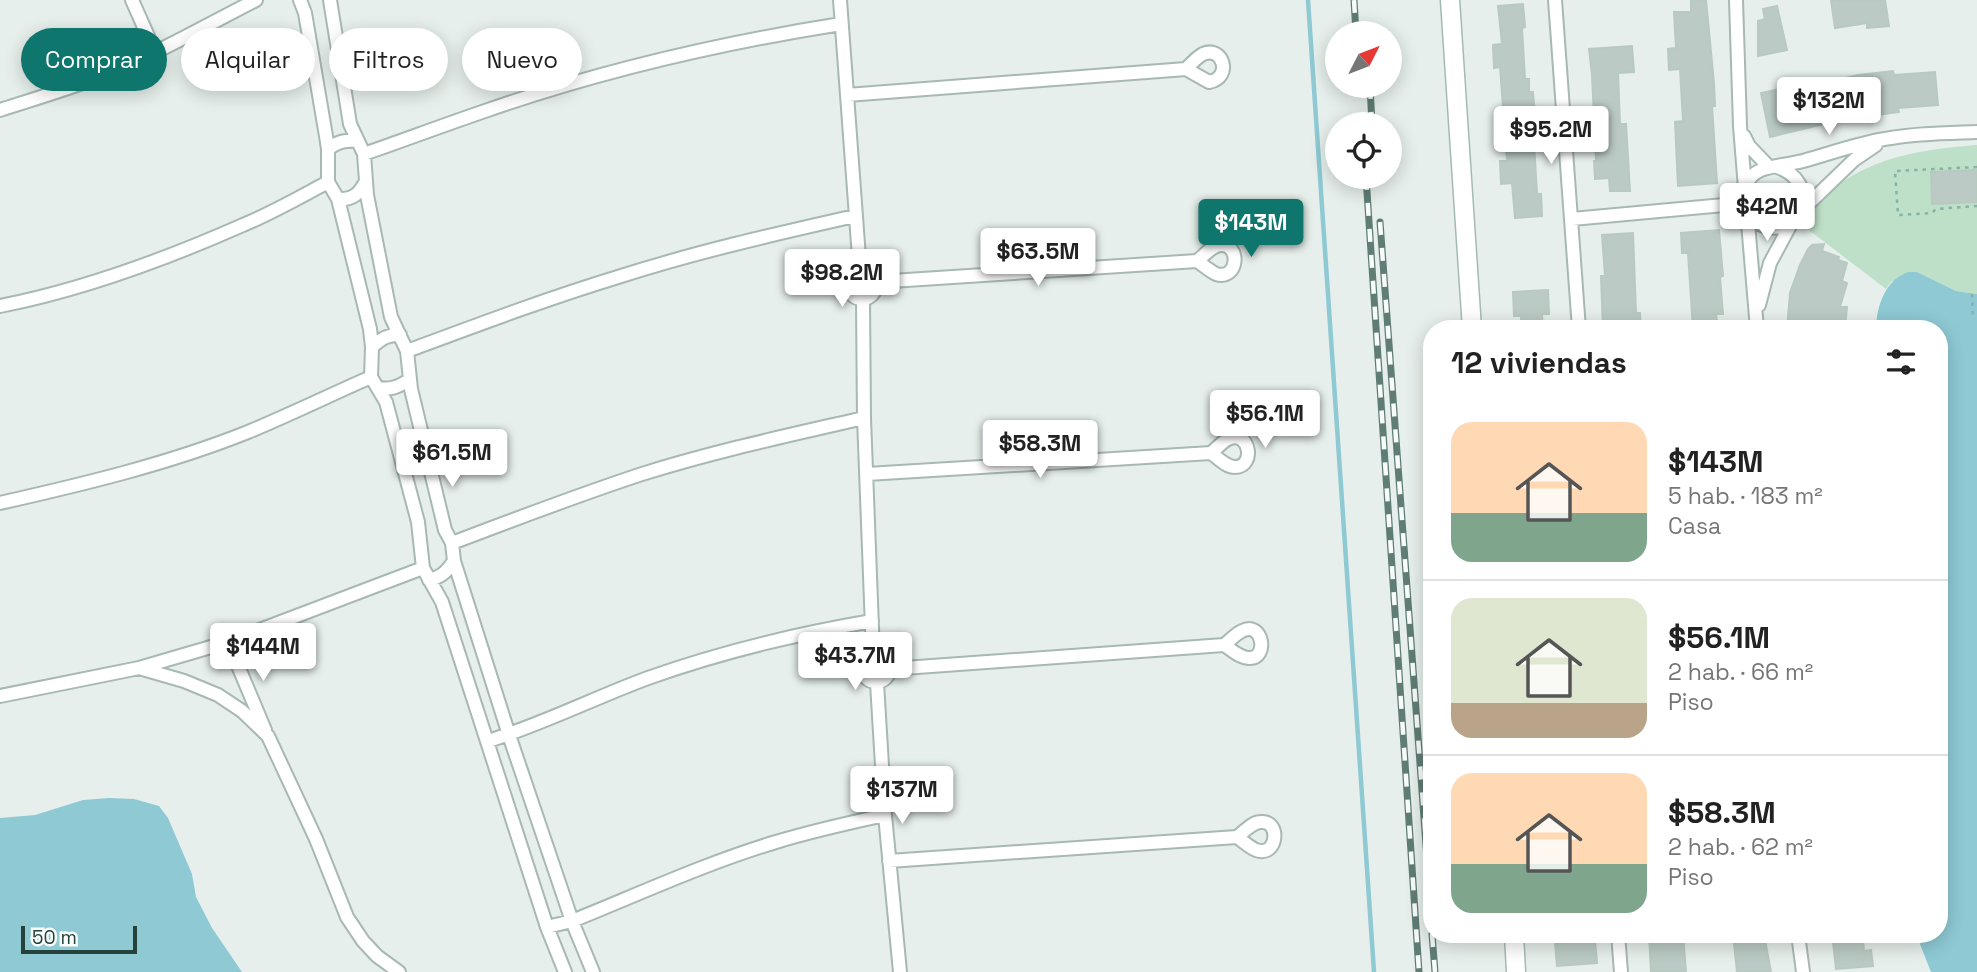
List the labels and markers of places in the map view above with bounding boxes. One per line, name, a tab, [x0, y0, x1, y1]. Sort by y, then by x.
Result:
pin: $132M	[1780, 78, 1878, 137]
pin: $95.2M	[1494, 106, 1608, 166]
pin: $42M	[1726, 184, 1808, 243]
pin: $143M	[1202, 200, 1300, 259]
pin: $63.5M	[981, 229, 1095, 288]
pin: $98.2M	[785, 250, 899, 309]
pin: $56.1M	[1208, 391, 1322, 450]
pin: $58.3M	[983, 420, 1097, 480]
pin: $61.5M	[395, 430, 509, 489]
pin: $144M	[214, 624, 312, 683]
pin: $43.7M	[798, 632, 912, 692]
pin: $137M	[853, 766, 951, 826]

